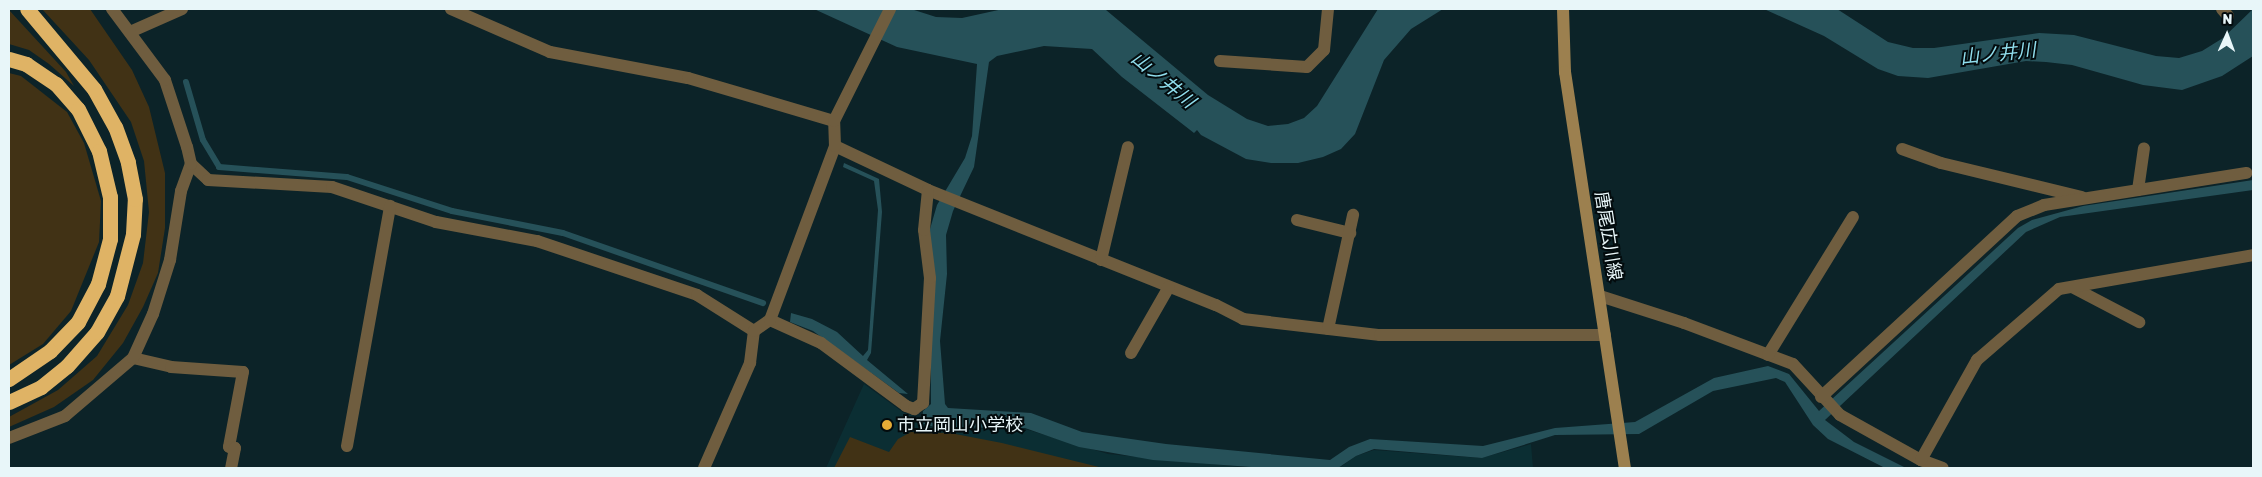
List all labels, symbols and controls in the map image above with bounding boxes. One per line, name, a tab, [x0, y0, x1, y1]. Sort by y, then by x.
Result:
north arrow	[2202, 10, 2252, 60]
text: N	[2222, 11, 2233, 28]
water label: 山ノ井川	[1959, 39, 2037, 69]
water label: 山ノ井川	[1127, 47, 1199, 113]
street label: 唐尾広川線	[1590, 190, 1626, 282]
place label: 市立岡山小学校	[897, 414, 1023, 436]
marker: 市立岡山小学校	[881, 419, 893, 431]

